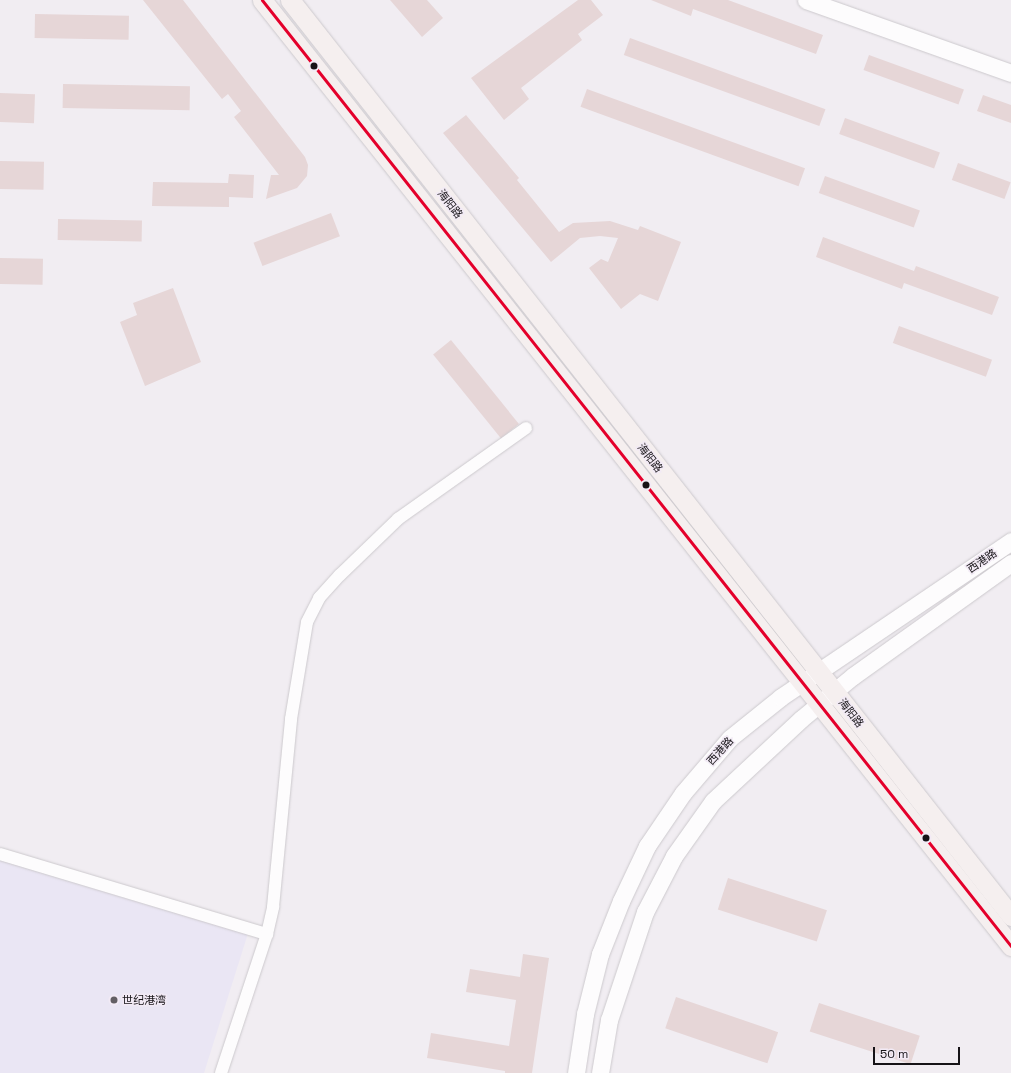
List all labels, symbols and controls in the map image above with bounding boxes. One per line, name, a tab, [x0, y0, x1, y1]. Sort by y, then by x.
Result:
unlabelled marker	[309, 61, 319, 71]
street label: 海阳路	[435, 187, 465, 221]
street label: 海阳路	[635, 441, 665, 475]
unlabelled marker	[641, 480, 651, 490]
street label: 西港路	[965, 546, 999, 576]
street label: 海阳路	[836, 696, 866, 730]
street label: 西港路	[704, 734, 736, 768]
unlabelled marker	[921, 833, 931, 843]
place label: 世纪港湾	[122, 993, 166, 1007]
marker: 世纪港湾	[109, 995, 119, 1005]
scale bar	[875, 1039, 962, 1065]
text: 50 m	[880, 1046, 908, 1062]

